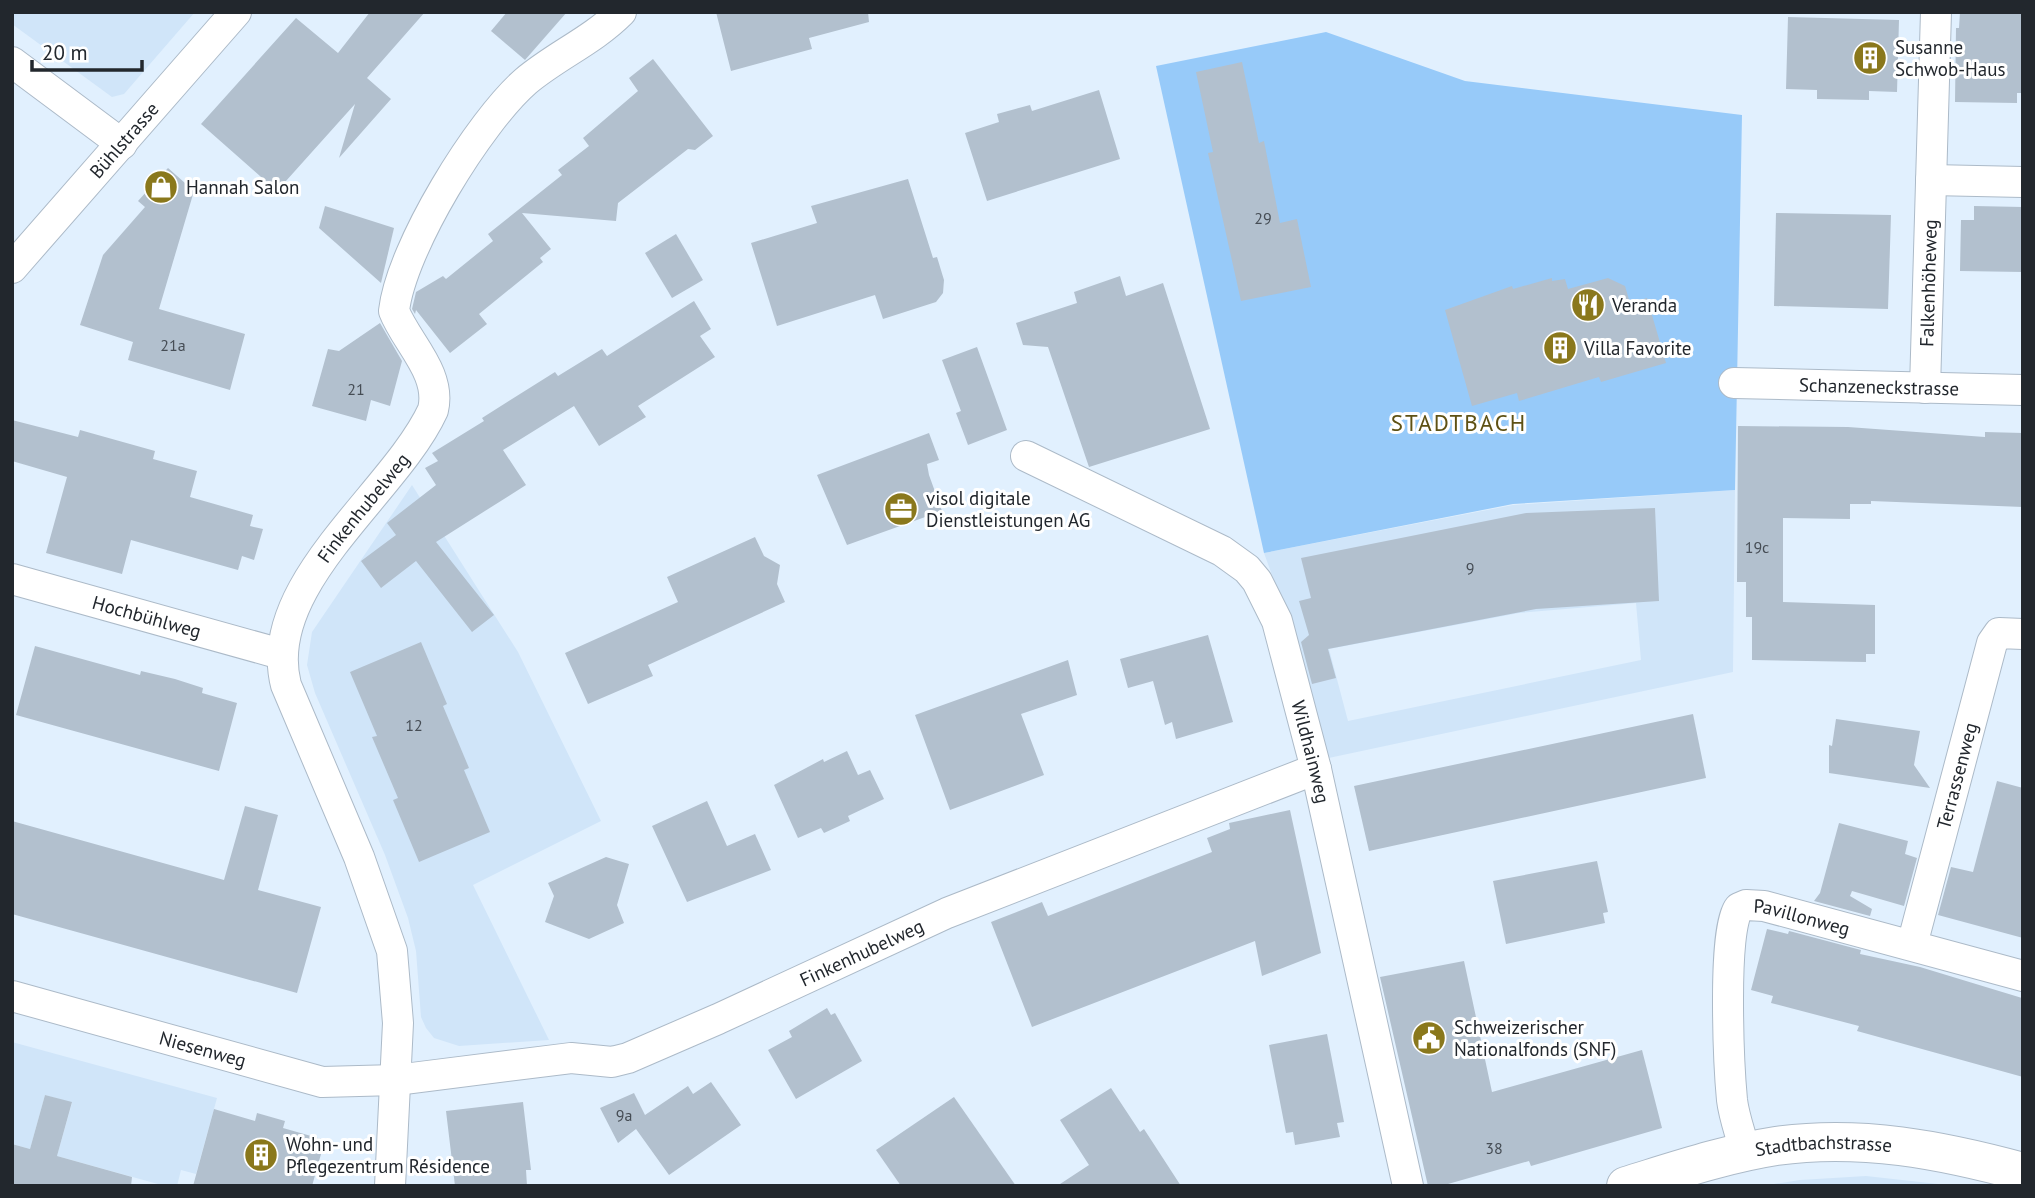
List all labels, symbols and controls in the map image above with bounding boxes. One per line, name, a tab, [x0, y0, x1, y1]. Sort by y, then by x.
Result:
scale bar	[32, 28, 142, 72]
place label: Susanne Schwob-Haus	[1895, 35, 2006, 81]
text: 20 m	[42, 39, 88, 66]
building icon: Susanne Schwob-Haus	[1851, 39, 1889, 77]
street label: Bühlstrasse	[84, 97, 164, 183]
shop icon: Hannah Salon	[142, 168, 180, 206]
place label: Hannah Salon	[186, 175, 300, 199]
house number: 29	[1254, 208, 1272, 228]
street label: Falkenhöheweg	[1914, 219, 1942, 347]
restaurant icon: Veranda	[1569, 286, 1607, 324]
place label: Veranda	[1611, 293, 1677, 317]
building icon: Villa Favorite	[1541, 329, 1579, 367]
house number: 21a	[160, 335, 186, 355]
place label: Villa Favorite	[1583, 336, 1691, 360]
street label: Schanzeneckstrasse	[1799, 373, 1959, 400]
house number: 21	[347, 379, 365, 399]
district label: STADTBACH	[1391, 408, 1527, 437]
street label: Finkenhubelweg	[312, 448, 414, 567]
place label: visol digitale Dienstleistungen AG	[926, 486, 1090, 532]
office icon: visol digitale Dienstleistungen AG	[882, 490, 920, 528]
house number: 19c	[1745, 537, 1769, 557]
house number: 9	[1466, 558, 1474, 578]
street label: Hochbühlweg	[90, 590, 204, 643]
street label: Wildhainweg	[1286, 698, 1335, 805]
house number: 12	[405, 715, 423, 735]
street label: Terrassenweg	[1931, 720, 1982, 832]
street label: Pavillonweg	[1753, 893, 1853, 941]
street label: Finkenhubelweg	[796, 914, 927, 992]
place label: Schweizerischer Nationalfonds (SNF)	[1454, 1015, 1616, 1061]
public building icon: Schweizerischer Nationalfonds (SNF)	[1410, 1019, 1448, 1057]
street label: Niesenweg	[157, 1025, 249, 1072]
house number: 9a	[616, 1105, 632, 1125]
street label: Stadtbachstrasse	[1753, 1130, 1893, 1161]
place label: Wohn- und Pflegezentrum Résidence	[286, 1132, 490, 1178]
building icon: Wohn- und Pflegezentrum Résidence	[242, 1136, 280, 1174]
house number: 38	[1485, 1138, 1503, 1158]

